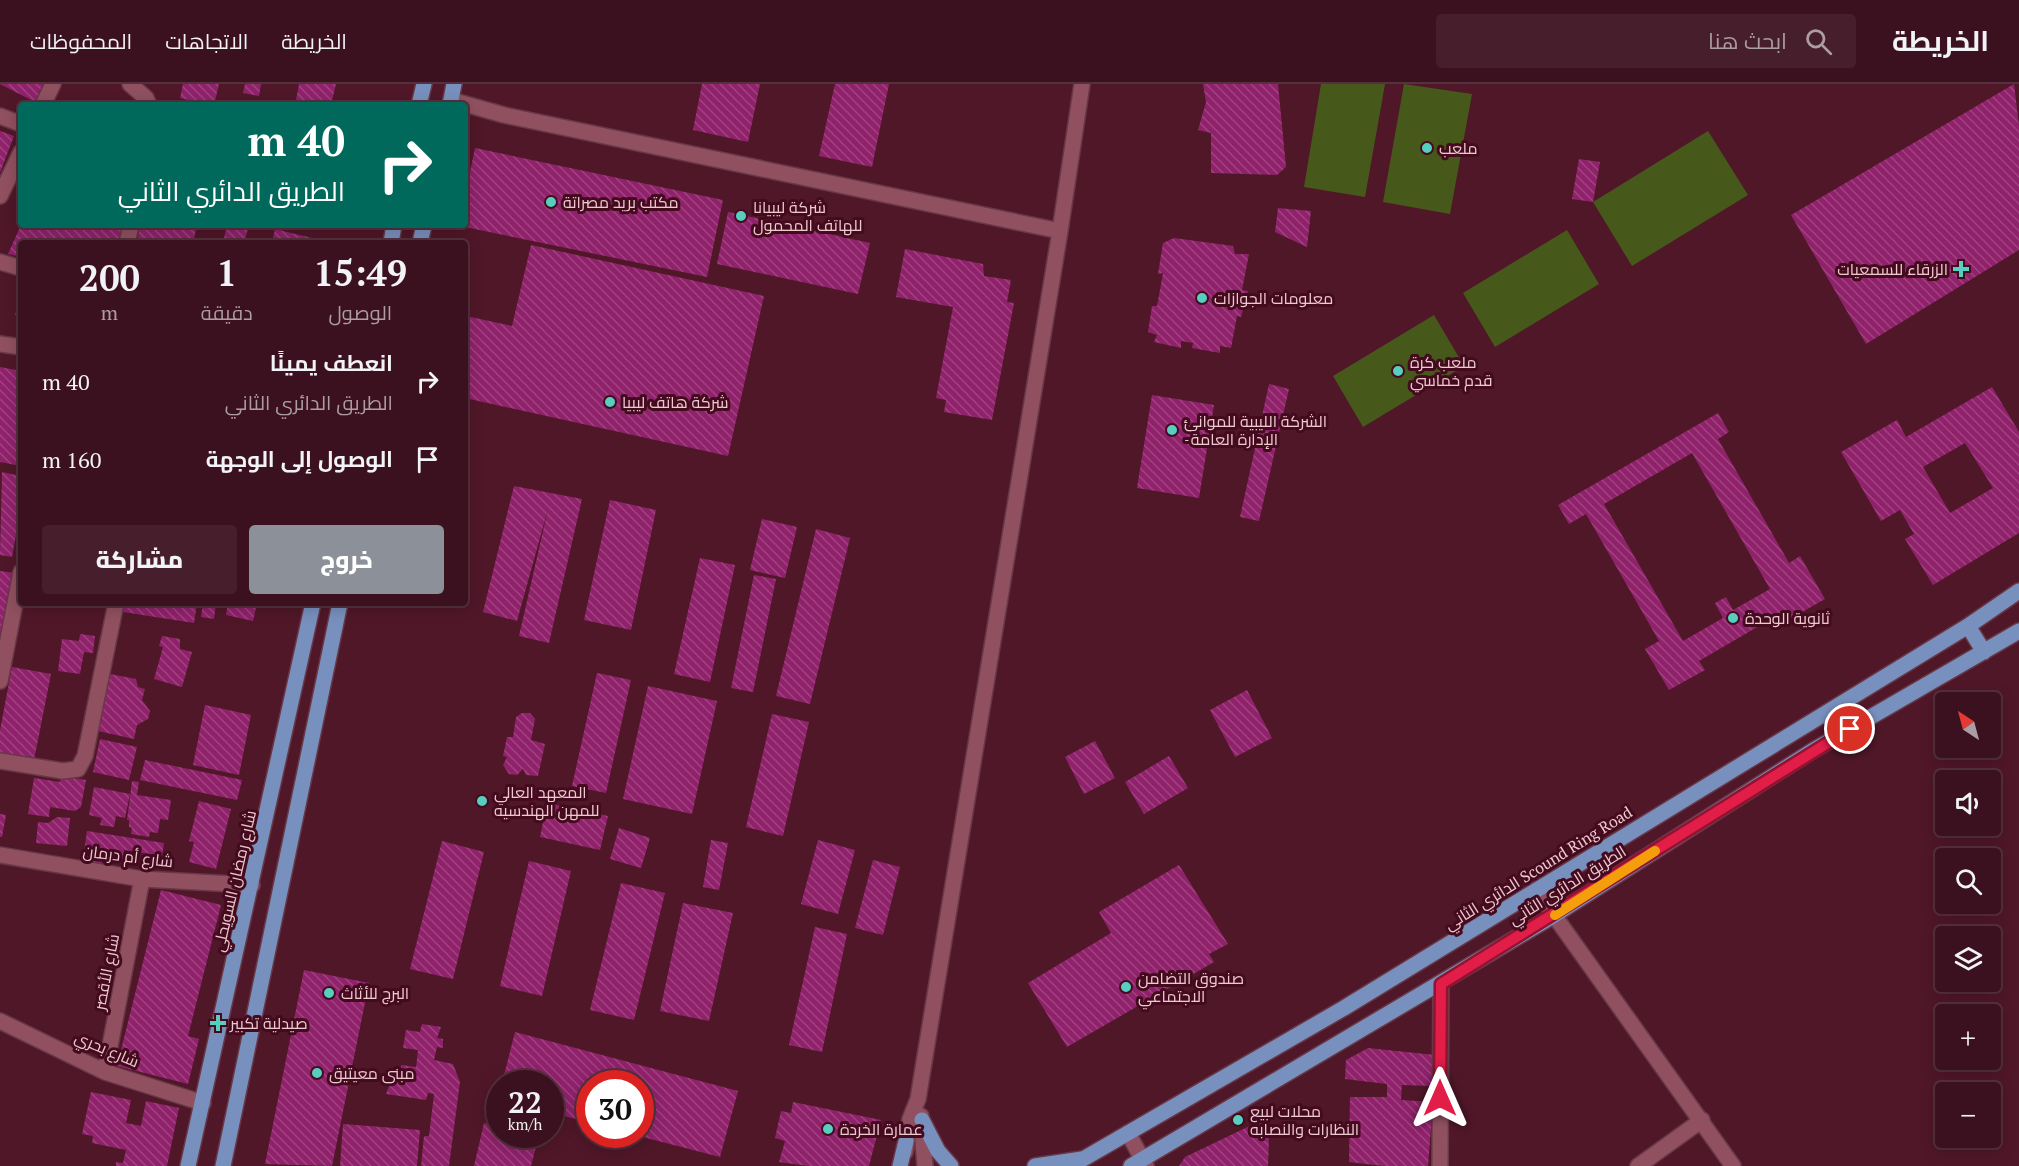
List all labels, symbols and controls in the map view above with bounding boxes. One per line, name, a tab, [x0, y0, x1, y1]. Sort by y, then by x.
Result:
search box	[1436, 14, 1856, 68]
text: الخريطة	[1892, 22, 1989, 59]
icon: search	[1802, 25, 1835, 58]
text: ابحث هنا	[1708, 26, 1787, 55]
text: المحفوظات	[30, 27, 132, 55]
text: الاتجاهات	[165, 27, 248, 55]
text: الخريطة	[281, 27, 347, 55]
text: 40 m	[247, 112, 345, 168]
icon: right	[366, 126, 444, 204]
place label: ملعب	[1439, 137, 1477, 159]
marker: ملعب	[1420, 141, 1434, 155]
text: الطريق الدائري الثاني	[118, 173, 345, 209]
place label: مكتب بريد مصراتة	[563, 191, 679, 213]
marker: مكتب بريد مصراتة	[544, 195, 558, 209]
place label: شركة ليبيانا للهاتف المحمول	[753, 196, 863, 236]
marker: شركة ليبيانا للهاتف المحمول	[734, 209, 748, 223]
text: 1	[217, 249, 237, 296]
text: 15:49	[313, 249, 407, 296]
text: 200	[79, 254, 140, 301]
place label: الزرقاء للسمعيات	[1837, 258, 1948, 280]
marker: الزرقاء للسمعيات	[1952, 260, 1970, 278]
place label: معلومات الجوازات	[1214, 287, 1333, 309]
marker: معلومات الجوازات	[1195, 291, 1209, 305]
text: m	[101, 299, 118, 326]
text: دقيقة	[201, 299, 253, 326]
text: الوصول	[328, 299, 392, 326]
text: انعطف يمينًا	[270, 348, 393, 377]
place label: ملعب كرة قدم خماسي	[1410, 351, 1492, 393]
marker: ملعب كرة قدم خماسي	[1391, 364, 1405, 378]
icon: right	[411, 365, 444, 398]
text: 40 m	[42, 367, 90, 396]
text: الطريق الدائري الثاني	[225, 389, 393, 416]
place label: شركة هاتف ليبيا	[622, 391, 729, 413]
marker: شركة هاتف ليبيا	[603, 395, 617, 409]
place label: الشركة الليبية للموانئ -الإدارة العامة	[1184, 410, 1327, 450]
marker: الشركة الليبية للموانئ -الإدارة العامة	[1165, 423, 1179, 437]
icon: arrive	[411, 443, 444, 476]
text: الوصول إلى الوجهة	[206, 444, 393, 473]
text: 160 m	[42, 445, 102, 474]
button: مشاركة	[42, 525, 237, 594]
button: خروج	[249, 525, 444, 594]
place label: ثانوية الوحدة	[1745, 607, 1830, 629]
marker: ثانوية الوحدة	[1726, 611, 1740, 625]
north arrow	[1935, 692, 2001, 758]
map controls	[1935, 692, 2001, 1148]
pin	[1824, 703, 1875, 754]
icon: arrive	[1833, 712, 1866, 745]
button: sound	[1935, 770, 2001, 836]
place label: المعهد العالي للمهن الهندسيه	[494, 781, 599, 821]
marker: المعهد العالي للمهن الهندسيه	[475, 794, 489, 808]
street label: الدائري الثاني Scound Ring Road	[1440, 801, 1638, 938]
street label: شارع رمضان السويحلي	[207, 808, 264, 955]
street label: شارع أم درمان	[82, 840, 174, 873]
street label: الطريق الدائري الثاني	[1504, 840, 1632, 933]
button: search	[1935, 848, 2001, 914]
button: layers	[1935, 926, 2001, 992]
street label: شارع الأقصر	[88, 932, 125, 1013]
place label: صندوق التضامن الاجتماعي	[1138, 967, 1244, 1010]
marker: صندوق التضامن الاجتماعي	[1119, 980, 1133, 994]
place label: البرج للأثاث	[341, 982, 409, 1005]
marker: البرج للأثاث	[322, 986, 336, 1000]
button: +	[1935, 1004, 2001, 1070]
place label: صيدلية تكبير	[229, 1012, 308, 1034]
marker: صيدلية تكبير	[211, 1016, 225, 1030]
street label: شارع بحري	[70, 1026, 143, 1075]
place label: مبنى معيتيق	[329, 1062, 415, 1084]
marker: مبنى معيتيق	[310, 1066, 324, 1080]
position arrow	[1408, 1066, 1472, 1130]
speed limit sign: 30	[576, 1070, 654, 1148]
text: 22	[508, 1082, 542, 1122]
button: −	[1935, 1082, 2001, 1148]
place label: محلات لبيع النظارات والنصابه	[1250, 1100, 1359, 1140]
marker: محلات لبيع النظارات والنصابه	[1231, 1113, 1245, 1127]
text: km/h	[508, 1114, 542, 1134]
place label: عمارة الخردة	[840, 1118, 923, 1140]
marker: عمارة الخردة	[821, 1122, 835, 1136]

